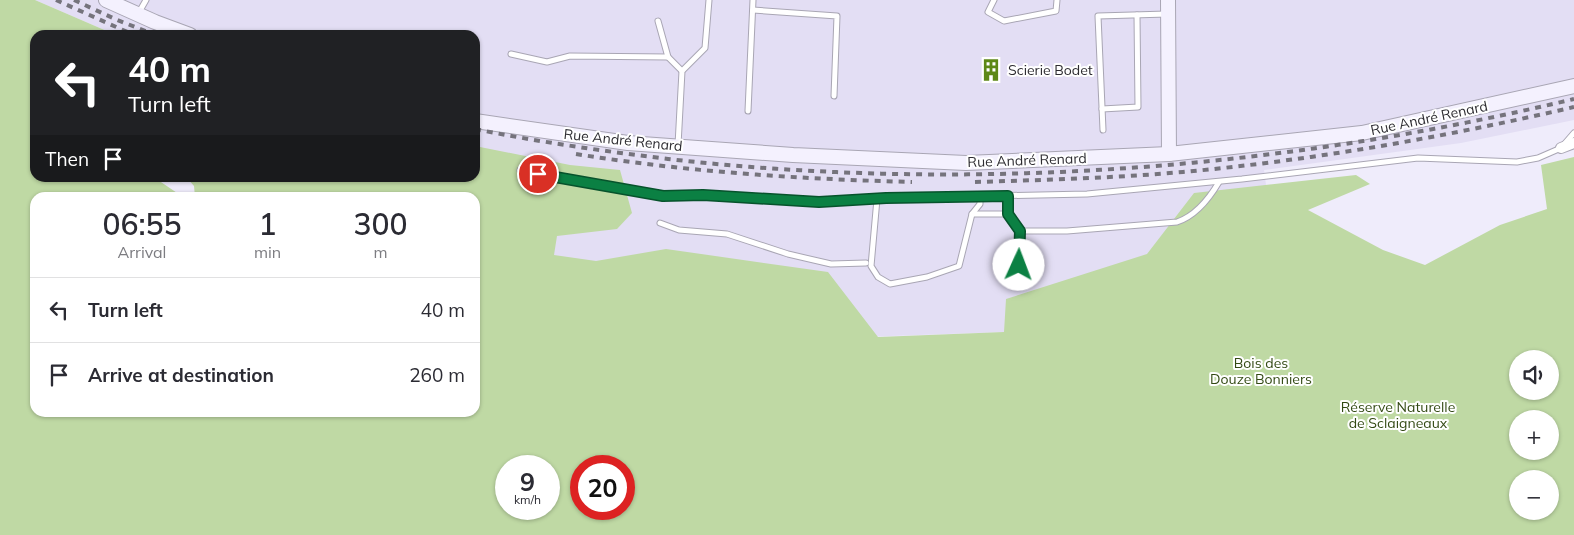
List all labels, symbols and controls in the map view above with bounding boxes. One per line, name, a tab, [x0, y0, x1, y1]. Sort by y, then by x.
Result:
text: 40 m	[128, 47, 211, 91]
icon: left	[45, 50, 110, 115]
building icon: Scierie Bodet	[978, 57, 1004, 83]
place label: Scierie Bodet	[1008, 61, 1093, 79]
text: Turn left	[128, 90, 211, 118]
street label: Rue André Renard	[1369, 97, 1489, 139]
street label: Rue André Renard	[563, 125, 683, 155]
icon: arrive	[99, 145, 127, 173]
text: Then	[45, 147, 89, 171]
street label: Rue André Renard	[967, 149, 1087, 171]
pin	[517, 153, 559, 195]
icon: arrive	[524, 160, 552, 188]
text: 06:55	[102, 205, 182, 243]
text: 1	[259, 205, 277, 243]
text: 300	[354, 205, 408, 243]
position arrow	[992, 238, 1044, 290]
text: Arrival	[118, 242, 166, 262]
text: min	[254, 242, 281, 262]
text: m	[374, 242, 388, 262]
icon: left	[45, 296, 73, 324]
text: Turn left	[88, 298, 163, 322]
text: 40 m	[421, 298, 465, 322]
map controls	[1509, 350, 1559, 520]
button: sound	[1509, 350, 1559, 400]
park label: Bois des Douze Bonniers	[1210, 354, 1312, 388]
icon: arrive	[45, 361, 73, 389]
text: Arrive at destination	[88, 363, 274, 387]
text: 260 m	[409, 363, 465, 387]
park label: Réserve Naturelle de Sclaigneaux	[1341, 398, 1455, 432]
button: +	[1509, 410, 1559, 460]
speed limit sign: 20	[570, 455, 635, 520]
text: 9	[520, 466, 535, 497]
button: −	[1509, 470, 1559, 520]
text: km/h	[514, 492, 541, 507]

